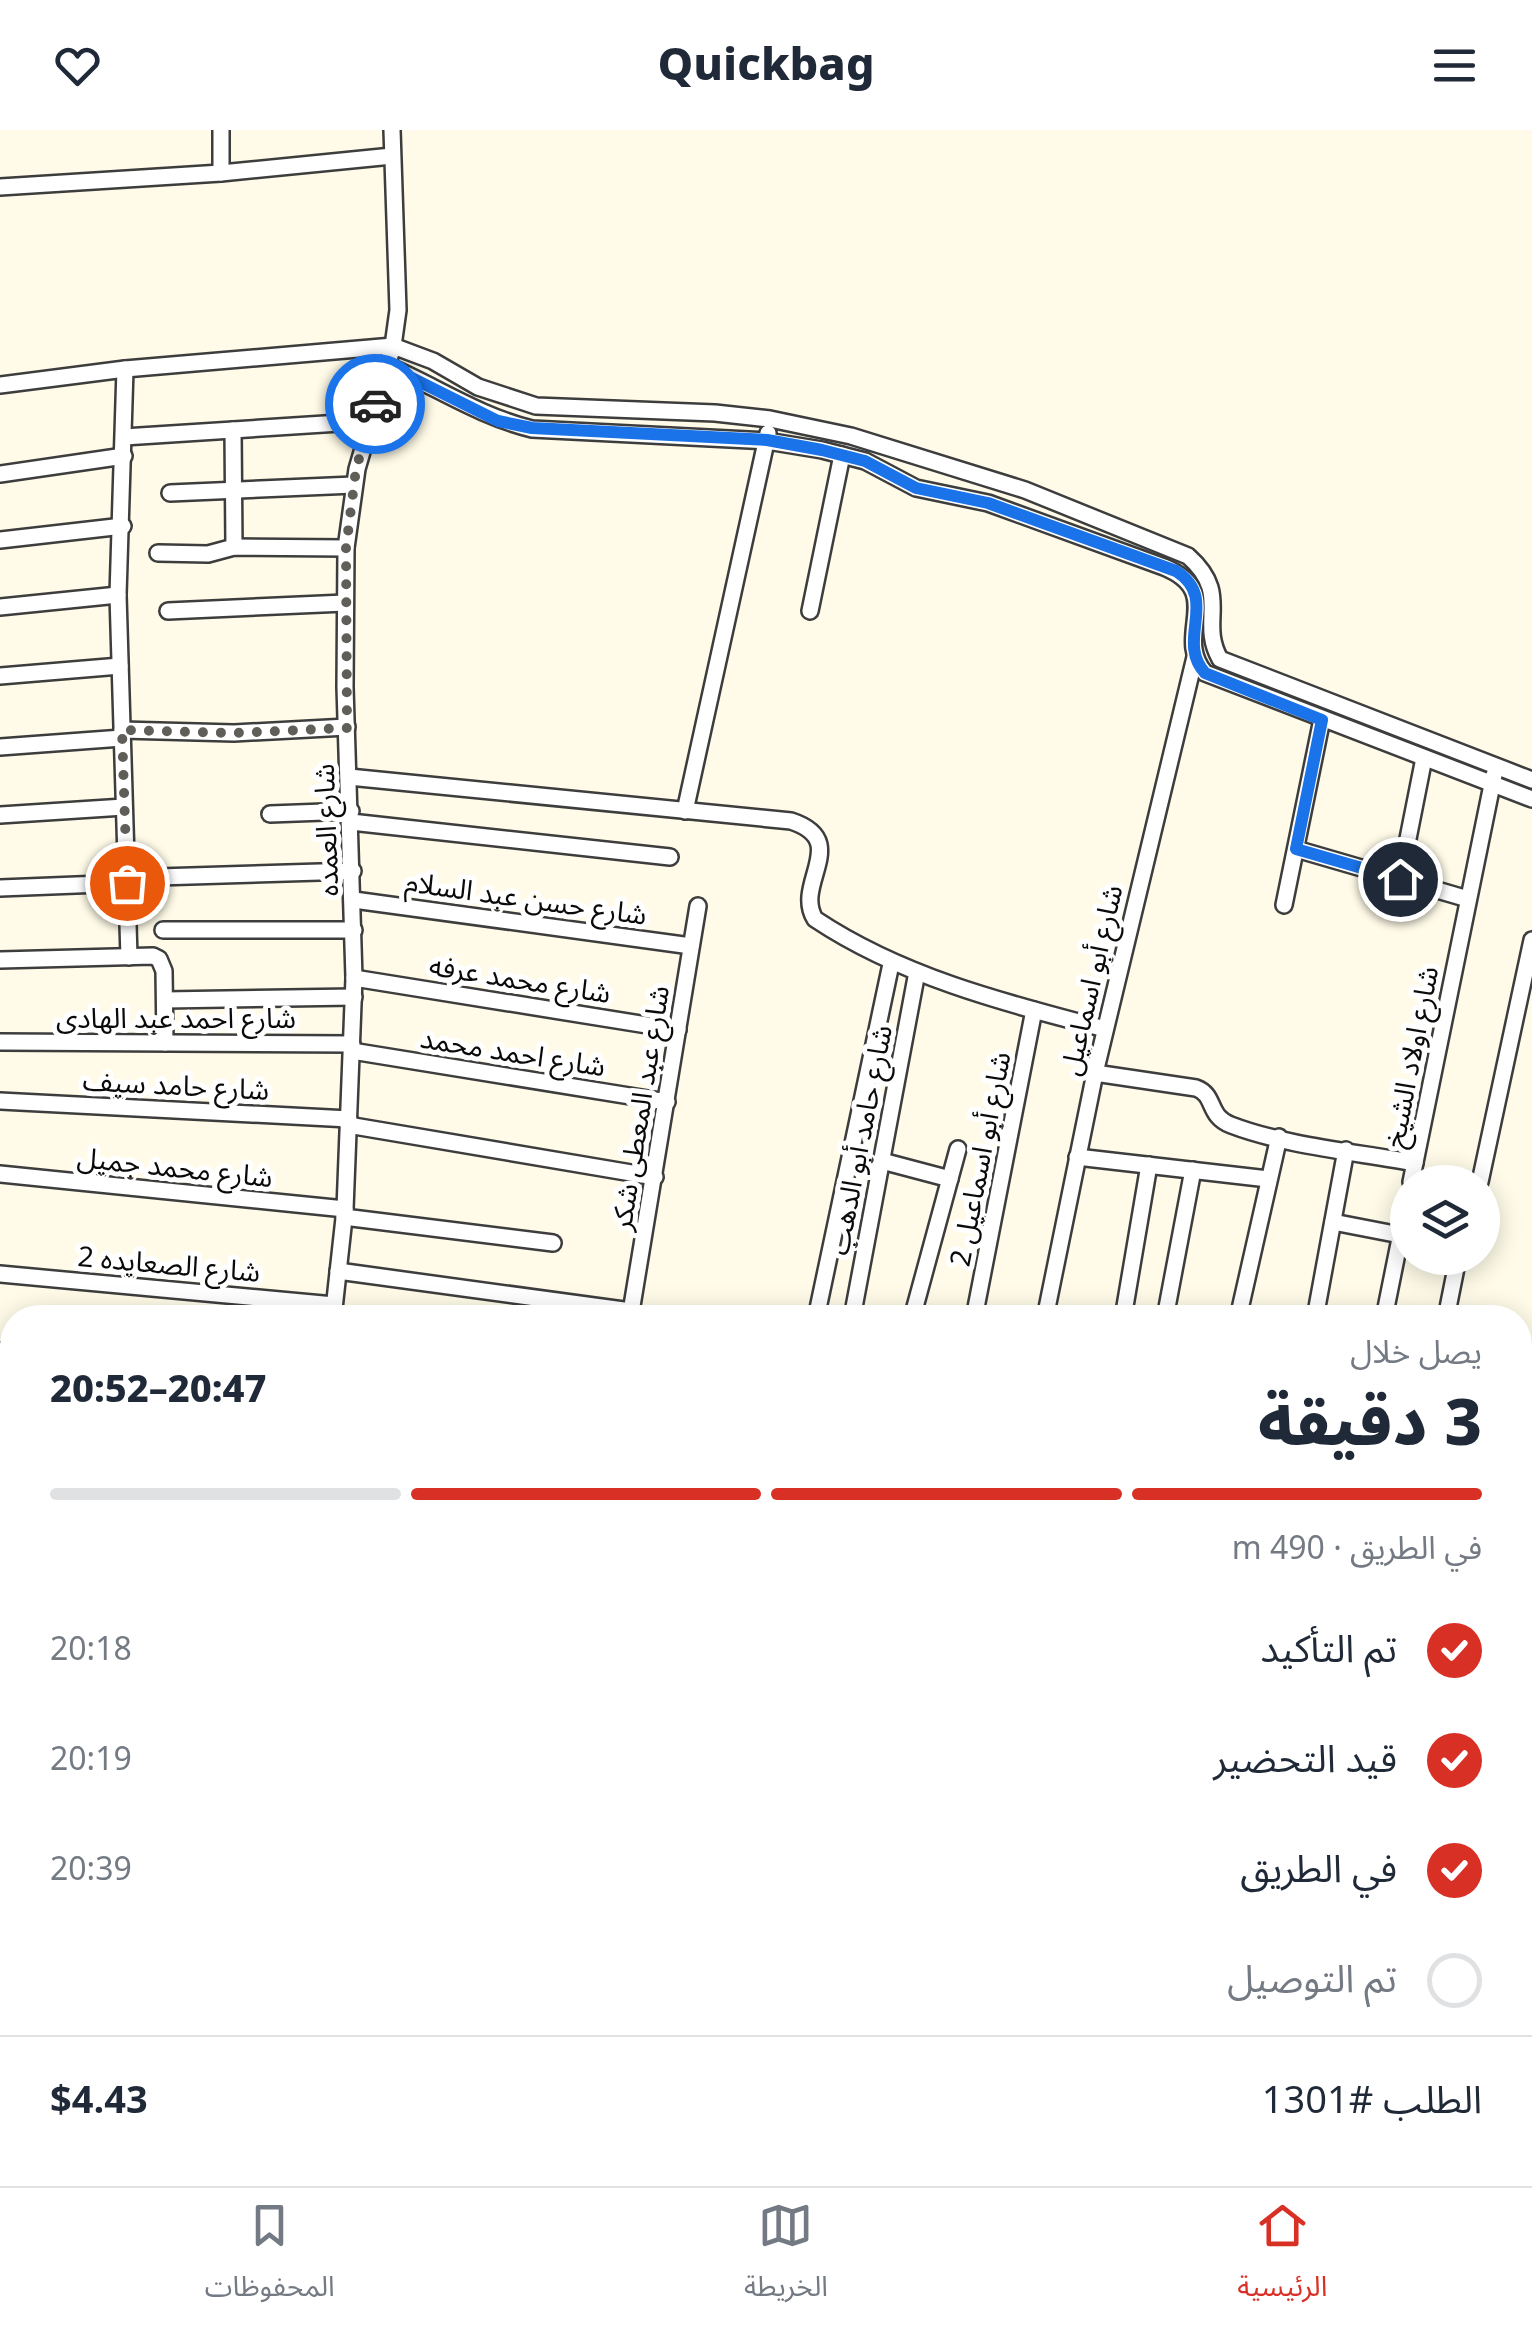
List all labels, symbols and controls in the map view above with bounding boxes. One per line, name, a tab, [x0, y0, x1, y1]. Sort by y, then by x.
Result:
text: Quickbag	[657, 18, 875, 113]
icon: heart	[50, 38, 105, 93]
icon: menu	[1427, 38, 1482, 93]
courier	[325, 354, 425, 454]
icon: car	[348, 377, 403, 432]
street label: شارع العمده	[296, 763, 359, 897]
pin	[1358, 837, 1443, 922]
pin	[85, 841, 170, 926]
icon: home	[1373, 852, 1428, 907]
street label: شارع حسن عبد السلام	[401, 853, 651, 946]
icon: bag	[100, 856, 155, 911]
street label: شارع أبو اسماعيل	[1042, 879, 1143, 1082]
street label: شارع محمد عرفه	[425, 937, 615, 1024]
street label: شارع اولاد الشيخ	[1366, 961, 1459, 1153]
street label: شارع عبد المعطى شكر	[593, 981, 690, 1236]
street label: شارع احمد عبد الهادى	[56, 990, 296, 1049]
street label: شارع احمد محمد	[416, 1010, 610, 1097]
street label: شارع حامد أبو الدهب	[810, 1020, 913, 1261]
street label: شارع أبو اسماعيل 2	[932, 1047, 1031, 1272]
street label: شارع حامد سيف	[81, 1052, 271, 1121]
street label: شارع محمد جميل	[74, 1129, 276, 1208]
map controls	[1390, 1165, 1500, 1275]
button: layers	[1390, 1165, 1500, 1275]
street label: شارع الصعايده 2	[75, 1228, 263, 1303]
text: يصل خلال	[1350, 1319, 1482, 1387]
text: 20:47–20:52	[50, 1350, 267, 1430]
text: 3 دقيقة	[1258, 1356, 1482, 1493]
text: في الطريق · 490 m	[1232, 1515, 1482, 1583]
text: تم التأكيد	[1260, 1610, 1397, 1690]
text: 20:18	[50, 1616, 132, 1684]
icon: check	[1427, 1623, 1482, 1678]
text: قيد التحضير	[1213, 1720, 1397, 1800]
text: 20:19	[50, 1726, 132, 1794]
icon: check	[1427, 1733, 1482, 1788]
text: في الطريق	[1240, 1830, 1397, 1910]
text: 20:39	[50, 1836, 132, 1904]
icon: check	[1427, 1843, 1482, 1898]
text: تم التوصيل	[1227, 1940, 1397, 2020]
text: $4.43	[50, 2061, 148, 2141]
text: الطلب #1301	[1262, 2061, 1482, 2141]
tab: المحفوظات	[205, 2198, 335, 2317]
tab: الخريطة	[744, 2198, 828, 2317]
tab: الرئيسية	[1237, 2198, 1327, 2317]

